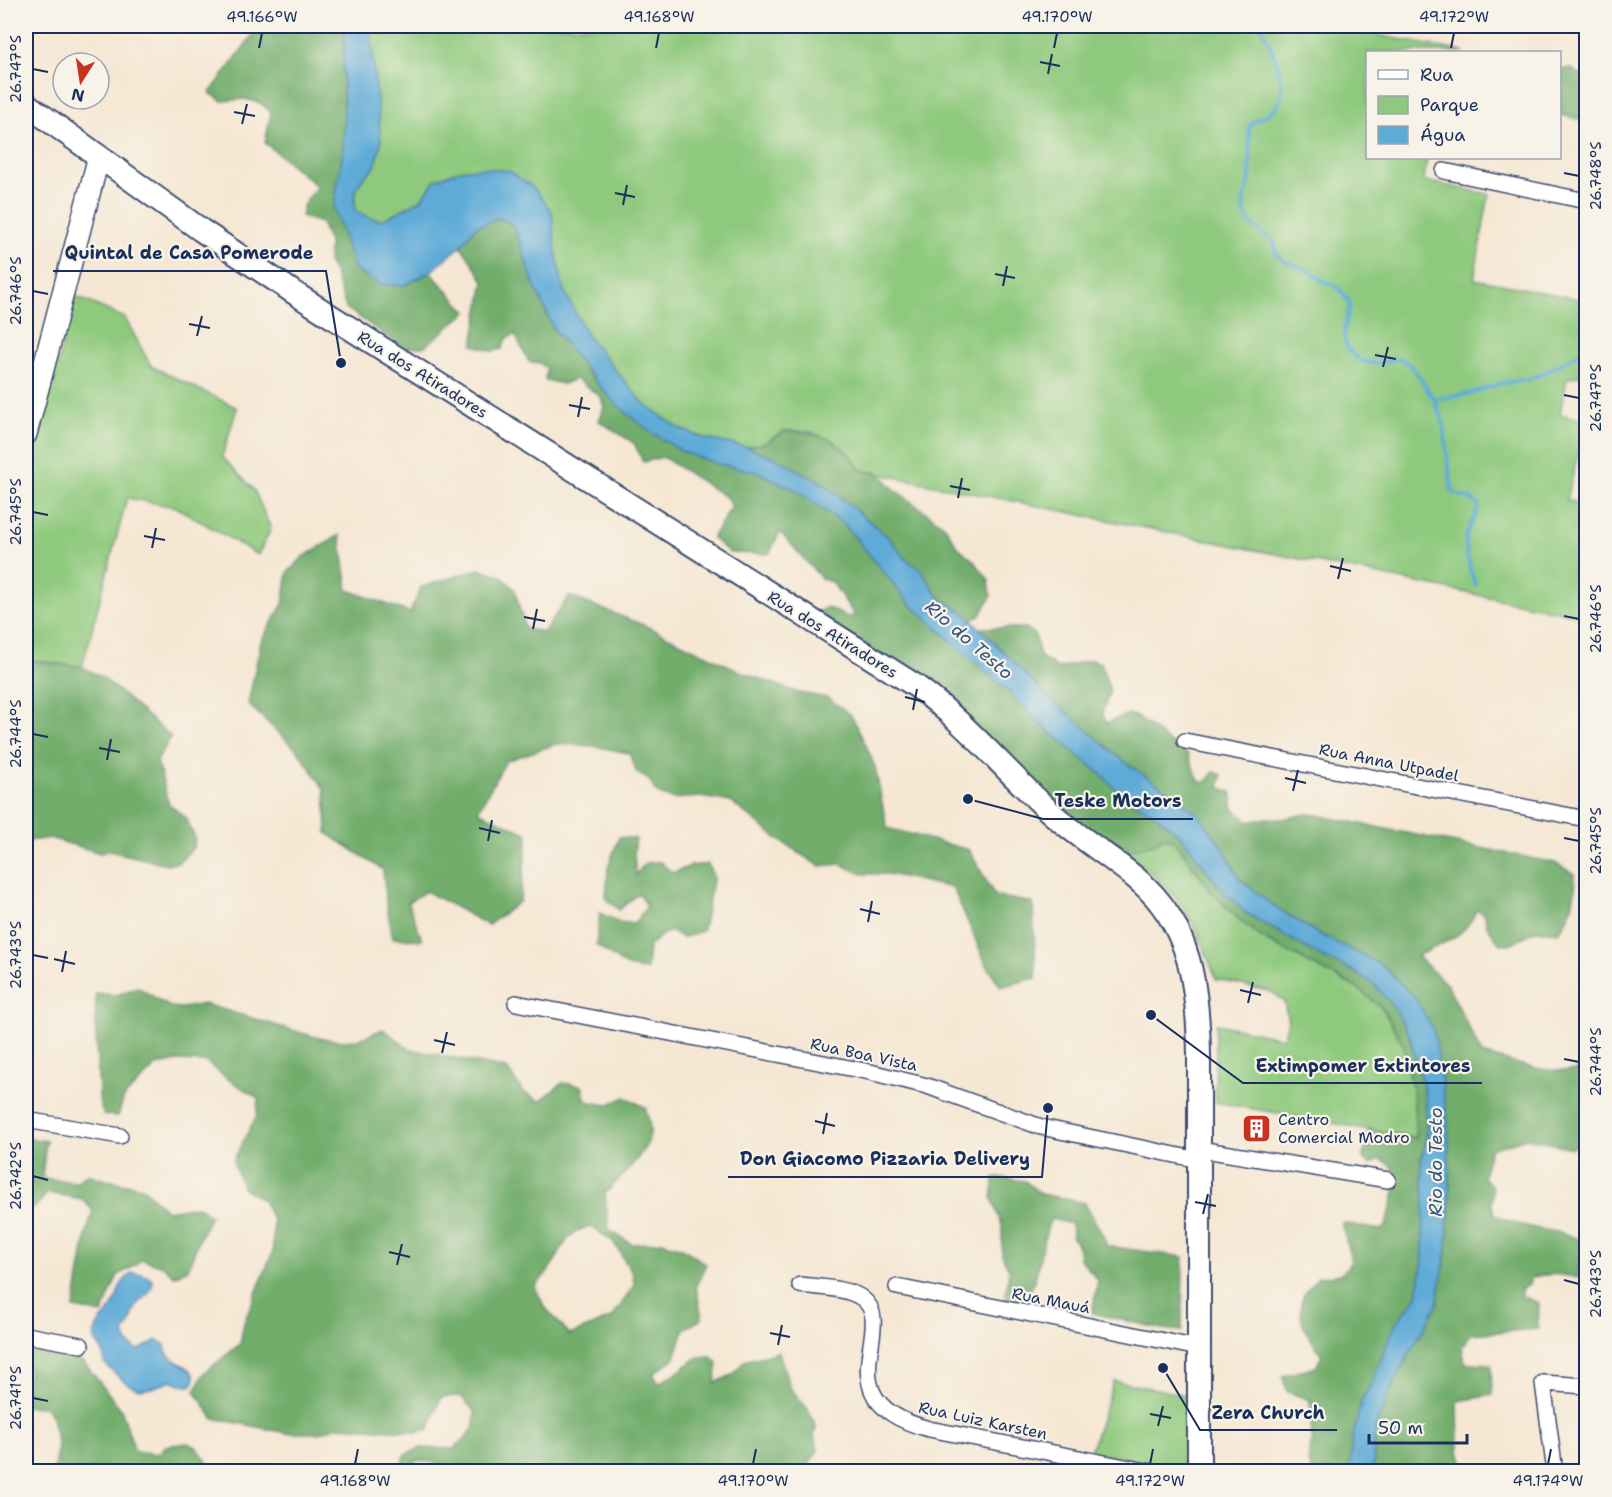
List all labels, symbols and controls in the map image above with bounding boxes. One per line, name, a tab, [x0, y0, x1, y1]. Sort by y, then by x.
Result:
text: 49.166°W	[226, 7, 298, 27]
text: 49.168°W	[623, 7, 695, 27]
text: 49.170°W	[1021, 7, 1093, 27]
text: 49.172°W	[1419, 7, 1489, 27]
text: 26.747°S	[6, 35, 26, 103]
north arrow	[51, 51, 111, 111]
legend	[1366, 51, 1561, 159]
text: Rua	[1420, 63, 1453, 87]
text: N	[70, 84, 86, 107]
text: Parque	[1420, 93, 1479, 117]
text: Água	[1420, 123, 1465, 147]
text: 26.748°S	[1586, 141, 1606, 211]
callout: Quintal de Casa Pomerode	[53, 235, 326, 271]
text: Quintal de Casa Pomerode	[64, 241, 314, 265]
text: 26.746°S	[6, 256, 26, 326]
street label: Rua dos Atiradores	[354, 326, 492, 423]
text: 26.747°S	[1586, 364, 1606, 432]
text: 26.745°S	[6, 478, 26, 546]
text: 26.746°S	[1586, 584, 1606, 654]
street label: Rua dos Atiradores	[764, 586, 902, 683]
water label: Rio do Testo	[920, 595, 1018, 685]
text: 26.744°S	[6, 700, 26, 768]
street label: Rua Anna Utpadel	[1317, 739, 1461, 786]
callout: Teske Motors	[1043, 783, 1193, 819]
text: Teske Motors	[1055, 789, 1181, 813]
text: 26.745°S	[1586, 807, 1606, 875]
text: 26.743°S	[6, 921, 26, 989]
text: 26.744°S	[1586, 1028, 1606, 1096]
street label: Rua Boa Vista	[809, 1033, 919, 1076]
callout: Extimpomer Extintores	[1243, 1047, 1482, 1083]
text: Extimpomer Extintores	[1255, 1054, 1471, 1078]
water label: Rio do Testo	[1424, 1107, 1448, 1217]
place label: Centro Comercial Modro	[1278, 1109, 1410, 1148]
building icon: Centro Comercial Modro	[1241, 1112, 1273, 1144]
callout: Don Giacomo Pizzaria Delivery	[728, 1141, 1042, 1177]
text: 26.742°S	[6, 1142, 26, 1210]
text: Don Giacomo Pizzaria Delivery	[740, 1147, 1030, 1171]
text: 26.743°S	[1586, 1250, 1606, 1318]
street label: Rua Mauá	[1010, 1283, 1092, 1318]
text: 26.741°S	[6, 1366, 26, 1430]
callout: Zera Church	[1200, 1394, 1337, 1430]
street label: Rua Luiz Karsten	[917, 1397, 1049, 1444]
text: Zera Church	[1211, 1401, 1325, 1425]
scale bar	[1369, 1407, 1466, 1445]
text: 50 m	[1378, 1416, 1423, 1440]
text: 49.168°W	[319, 1471, 391, 1491]
text: 49.170°W	[717, 1471, 789, 1491]
text: 49.172°W	[1115, 1471, 1185, 1491]
text: 49.174°W	[1513, 1471, 1583, 1491]

